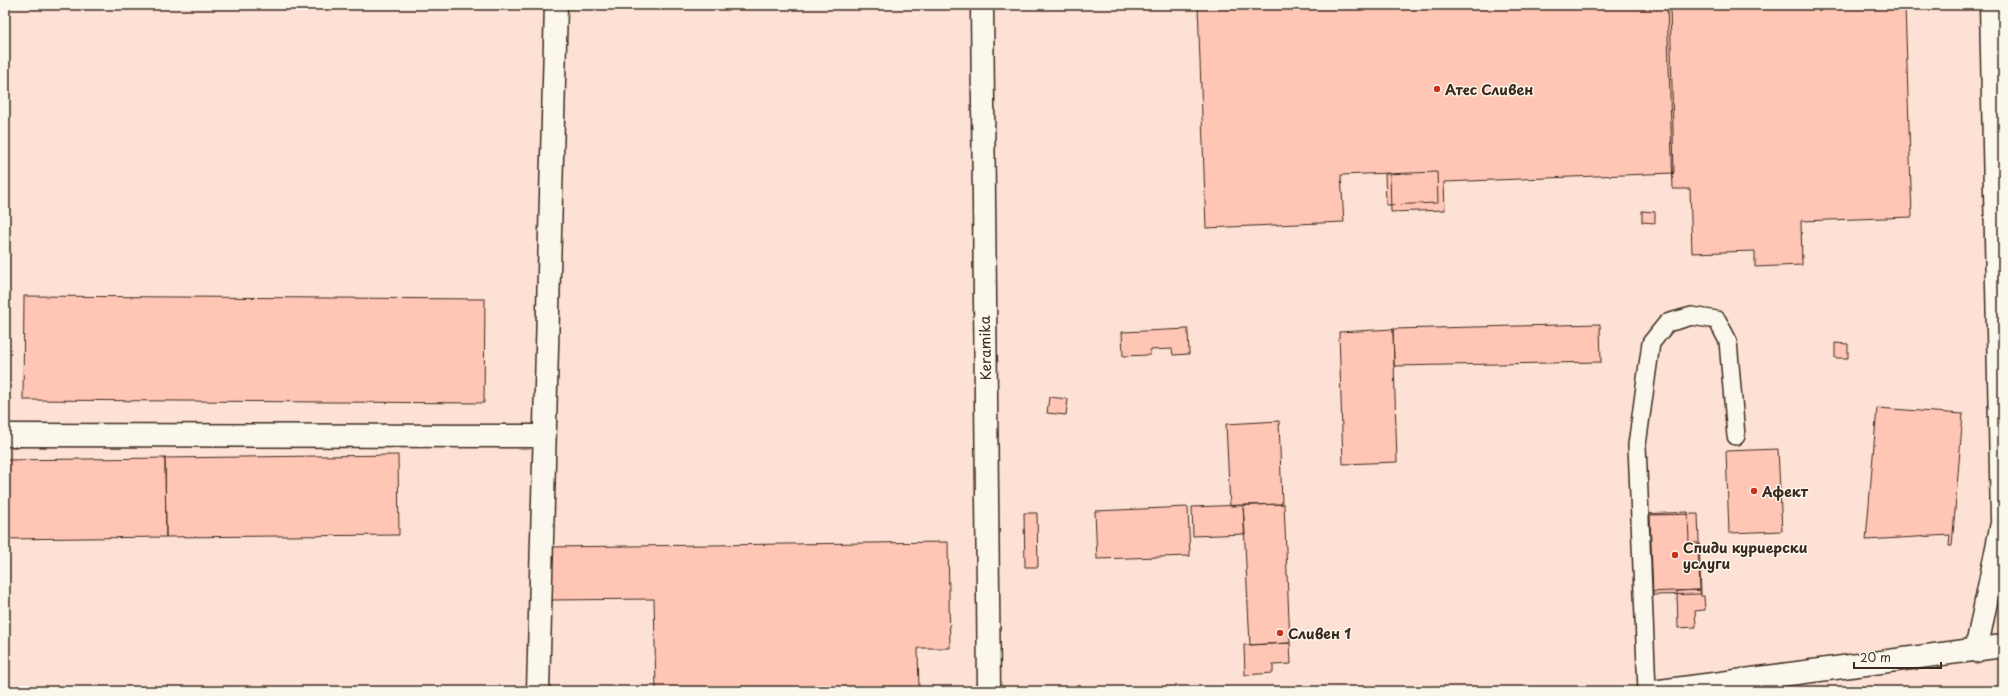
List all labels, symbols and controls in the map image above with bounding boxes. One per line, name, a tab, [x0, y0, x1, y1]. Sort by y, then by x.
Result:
place label: Атес Сливен	[1445, 79, 1533, 100]
marker: Атес Сливен	[1432, 84, 1442, 94]
street label: Keramika	[974, 315, 996, 381]
place label: Афект	[1761, 481, 1809, 502]
marker: Афект	[1749, 486, 1759, 496]
place label: Спиди куриерски услуги	[1683, 537, 1807, 574]
marker: Спиди куриерски услуги	[1670, 550, 1680, 560]
place label: Сливен 1	[1288, 623, 1351, 644]
marker: Сливен 1	[1275, 628, 1285, 638]
scale bar	[1854, 644, 1941, 670]
text: 20 m	[1860, 648, 1891, 666]

